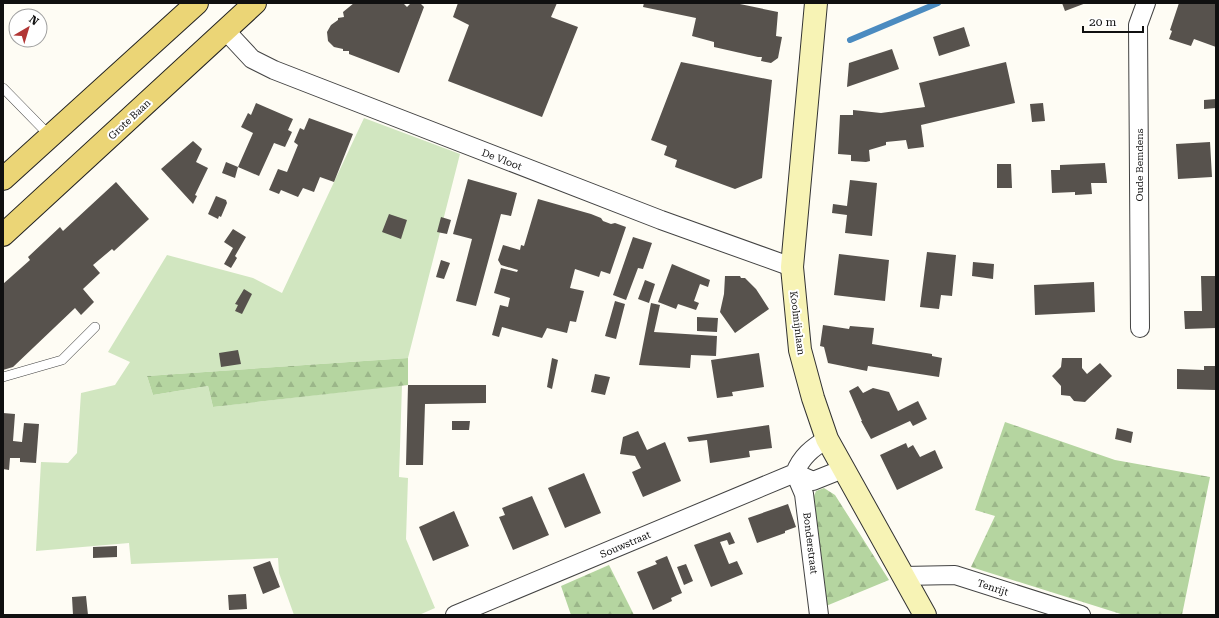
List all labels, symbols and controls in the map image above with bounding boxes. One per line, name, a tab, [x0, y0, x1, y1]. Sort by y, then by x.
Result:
north arrow	[8, 8, 48, 48]
scale bar	[1083, 8, 1143, 34]
text: N	[27, 13, 42, 29]
text: 20 m	[1089, 15, 1116, 29]
street label: Grote Baan	[106, 97, 153, 142]
street label: Oude Bemdens	[1134, 128, 1145, 202]
street label: De Vloot	[480, 147, 524, 172]
street label: Koolmijnlaan	[788, 290, 807, 356]
street label: Bonderstraat	[801, 512, 820, 575]
street label: Souwstraat	[598, 529, 652, 560]
street label: Tenrijt	[976, 577, 1010, 598]

